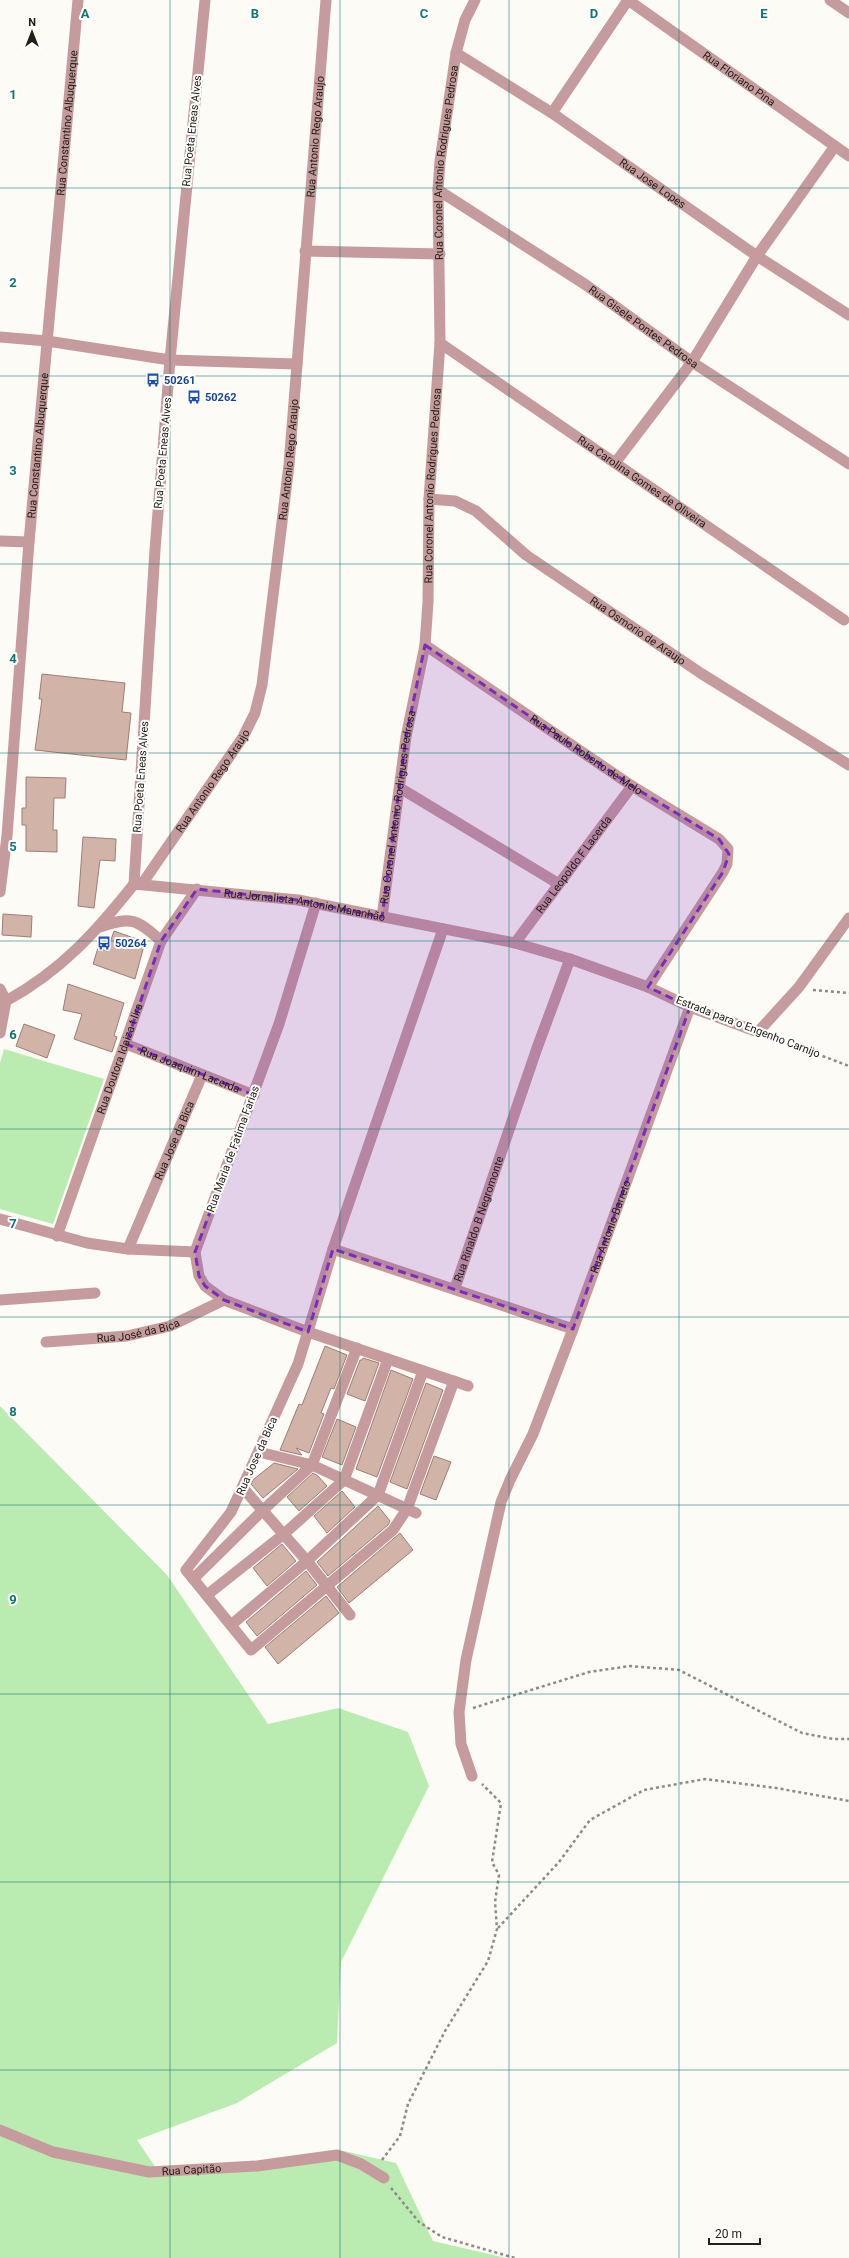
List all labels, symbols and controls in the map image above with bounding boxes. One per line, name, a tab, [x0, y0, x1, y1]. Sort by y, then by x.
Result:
text: A	[81, 6, 90, 21]
text: B	[251, 6, 259, 21]
text: C	[420, 6, 429, 21]
text: D	[590, 6, 598, 21]
text: E	[760, 6, 768, 21]
north arrow	[12, 12, 52, 52]
text: N	[28, 16, 36, 29]
street label: Rua Floriano Pina	[700, 48, 778, 109]
street label: Rua Constantino Albuquerque	[54, 50, 80, 196]
street label: Rua Coronel Antonio Rodrigues Pedrosa	[431, 64, 461, 260]
street label: Rua Poeta Eneas Alves	[180, 74, 204, 187]
street label: Rua Antonio Rego Araujo	[304, 75, 326, 198]
text: 1	[9, 87, 17, 102]
street label: Rua Jose Lopes	[617, 156, 689, 211]
text: 2	[9, 275, 17, 290]
street label: Rua Gisele Pontes Pedrosa	[586, 283, 701, 371]
street label: Rua Constantino Albuquerque	[25, 372, 51, 519]
bus stop icon: 50261	[145, 372, 161, 388]
place label: 50261	[164, 374, 196, 387]
street label: Rua Coronel Antonio Rodrigues Pedrosa	[422, 388, 443, 584]
bus stop icon: 50262	[186, 389, 202, 405]
place label: 50262	[205, 391, 237, 404]
street label: Rua Poeta Eneas Alves	[152, 396, 174, 509]
street label: Rua Antonio Rego Araujo	[276, 398, 301, 521]
street label: Rua Carolina Gomes de Oliveira	[575, 433, 709, 530]
text: 3	[9, 463, 17, 478]
street label: Rua Osmorio de Araujo	[588, 594, 688, 668]
text: 4	[9, 651, 17, 666]
street label: Rua Coronel Antonio Rodrigues Pedrosa	[377, 709, 418, 905]
street label: Rua Paulo Roberto de Melo	[528, 712, 645, 797]
street label: Rua Poeta Eneas Alves	[131, 720, 151, 833]
street label: Rua Antonio Rego Araujo	[173, 727, 252, 835]
street label: Rua Leopoldo F Lacerda	[533, 813, 614, 916]
text: 5	[9, 839, 17, 854]
street label: Rua Jornalista Antonio Maranhão	[223, 886, 387, 924]
bus stop icon: 50264	[96, 935, 112, 951]
place label: 50264	[115, 937, 147, 950]
street label: Estrada para o Engenho Carnijo	[674, 993, 822, 1061]
street label: Rua Doutora Idaiza t lira	[94, 1002, 145, 1116]
text: 6	[9, 1027, 17, 1042]
street label: Rua Joaquim Lacerda	[138, 1044, 242, 1095]
street label: Rua Maria de Fatima Farias	[204, 1084, 262, 1214]
street label: Rua Jose da Bica	[152, 1099, 197, 1182]
street label: Rua Rinaldo B Negromonte	[451, 1154, 506, 1283]
street label: Rua Antonio Barreto	[587, 1178, 633, 1275]
text: 7	[9, 1216, 17, 1231]
street label: Rua José da Bica	[96, 1316, 182, 1345]
text: 8	[9, 1404, 17, 1419]
street label: Rua Jose da Bica	[234, 1415, 280, 1497]
text: 9	[9, 1592, 17, 1607]
street label: Rua Capitão	[161, 2161, 222, 2178]
scale bar	[709, 2220, 760, 2246]
text: 20 m	[715, 2227, 742, 2241]

